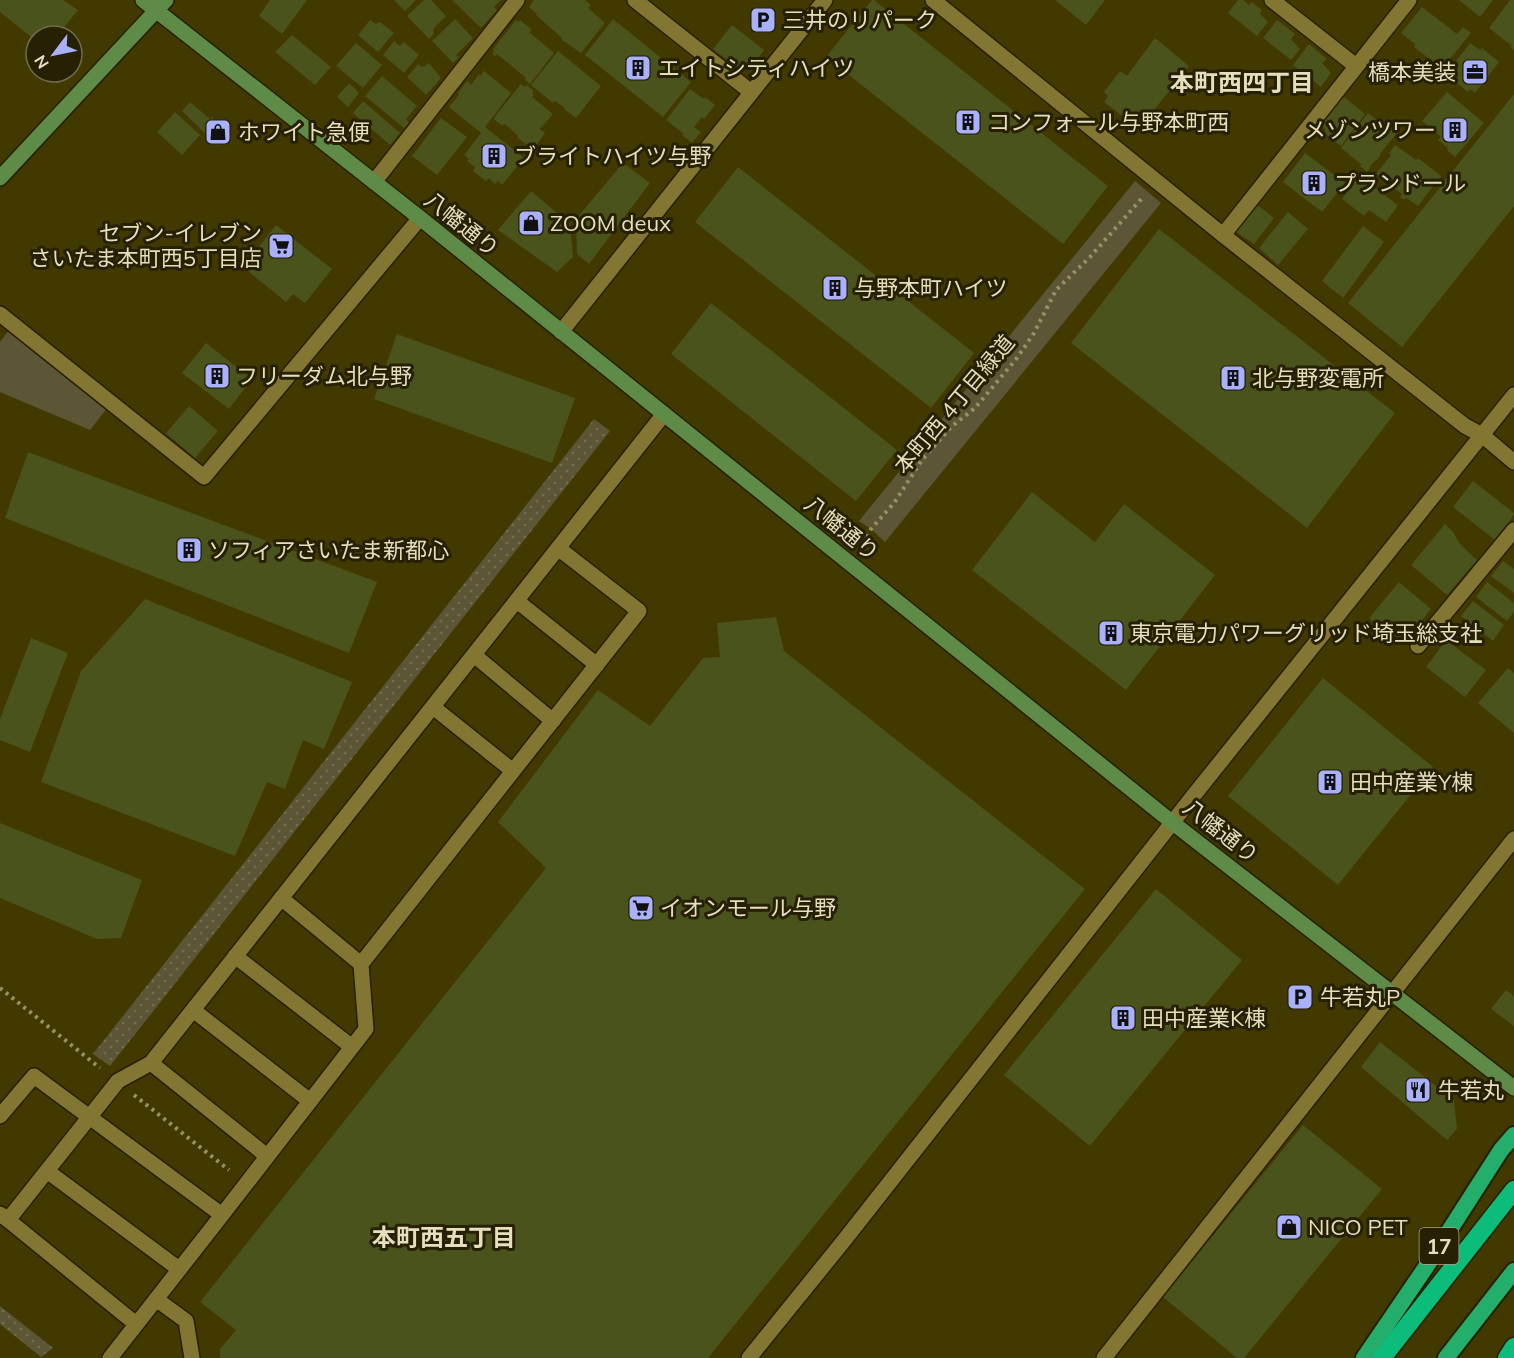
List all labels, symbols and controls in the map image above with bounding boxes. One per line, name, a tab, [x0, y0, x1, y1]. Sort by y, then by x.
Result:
parking icon: 三井のリパーク	[748, 5, 778, 35]
place label: 三井のリパーク	[783, 6, 937, 34]
north arrow	[24, 24, 84, 84]
text: N	[30, 52, 53, 72]
building icon: エイトシティハイツ	[623, 53, 653, 83]
place label: エイトシティハイツ	[658, 54, 854, 82]
office icon: 橋本美装	[1460, 57, 1490, 87]
place label: 橋本美装	[1368, 58, 1456, 86]
district label: 本町西四丁目	[1170, 67, 1314, 97]
building icon: コンフォール与野本町西	[953, 107, 983, 137]
place label: コンフォール与野本町西	[988, 108, 1229, 136]
building icon: メゾンツワー	[1440, 115, 1470, 145]
place label: メゾンツワー	[1304, 116, 1436, 144]
shop icon: ホワイト急便	[203, 117, 233, 147]
place label: ホワイト急便	[238, 118, 370, 146]
building icon: ブライトハイツ与野	[479, 141, 509, 171]
place label: ブライトハイツ与野	[514, 142, 712, 170]
building icon: プランドール	[1299, 168, 1329, 198]
place label: プランドール	[1334, 169, 1466, 197]
street label: 八幡通り	[419, 185, 505, 263]
shop icon: ZOOM deux	[516, 208, 546, 238]
place label: ZOOM deux	[550, 209, 671, 237]
place label: セブン-イレブン さいたま本町西5丁目店	[29, 219, 262, 272]
supermarket icon: セブン-イレブン さいたま本町西5丁目店	[266, 231, 296, 261]
building icon: 与野本町ハイツ	[820, 273, 850, 303]
place label: 与野本町ハイツ	[854, 274, 1008, 302]
street label: 本町西 4丁目緑道	[888, 329, 1020, 479]
building icon: フリーダム北与野	[202, 361, 232, 391]
place label: フリーダム北与野	[236, 362, 412, 390]
building icon: 北与野変電所	[1218, 363, 1248, 393]
place label: 北与野変電所	[1252, 364, 1384, 392]
street label: 八幡通り	[799, 489, 885, 567]
building icon: ソフィアさいたま新都心	[174, 535, 204, 565]
place label: ソフィアさいたま新都心	[208, 536, 449, 564]
building icon: 東京電力パワーグリッド埼玉総支社	[1096, 618, 1126, 648]
place label: 東京電力パワーグリッド埼玉総支社	[1130, 619, 1482, 647]
building icon: 田中産業Y棟	[1315, 767, 1345, 797]
place label: 田中産業Y棟	[1350, 768, 1473, 796]
street label: 八幡通り	[1178, 793, 1264, 869]
supermarket icon: イオンモール与野	[626, 893, 656, 923]
place label: イオンモール与野	[660, 894, 836, 922]
parking icon: 牛若丸P	[1285, 982, 1315, 1012]
place label: 牛若丸P	[1320, 983, 1400, 1011]
building icon: 田中産業K棟	[1108, 1003, 1138, 1033]
place label: 田中産業K棟	[1142, 1004, 1266, 1032]
restaurant icon: 牛若丸	[1403, 1075, 1433, 1105]
place label: 牛若丸	[1438, 1076, 1504, 1104]
shop icon: NICO PET	[1274, 1212, 1304, 1242]
place label: NICO PET	[1308, 1213, 1408, 1241]
district label: 本町西五丁目	[372, 1222, 516, 1252]
road number: 17	[1420, 1228, 1458, 1264]

